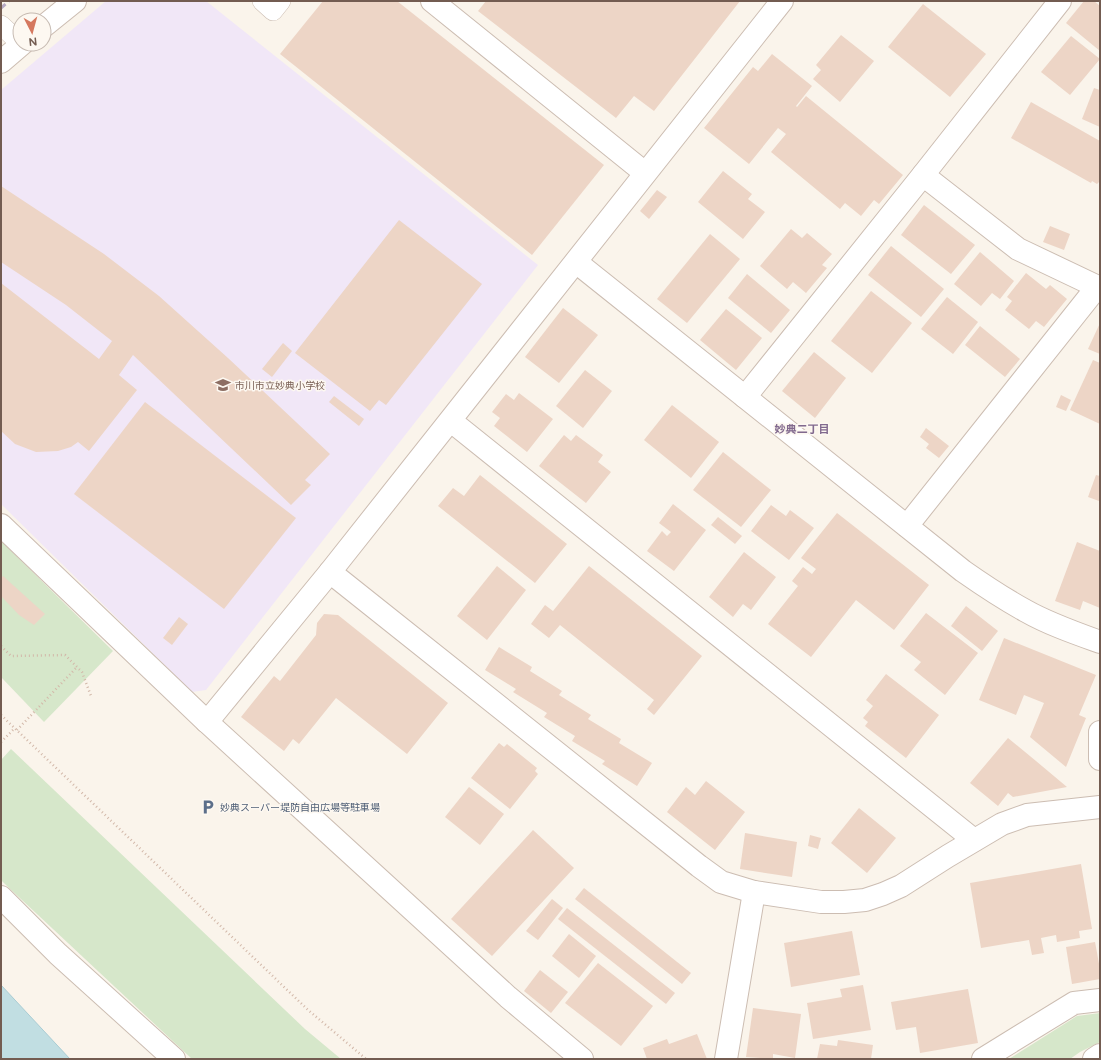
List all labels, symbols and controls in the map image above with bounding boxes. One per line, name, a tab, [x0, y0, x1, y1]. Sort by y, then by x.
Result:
north arrow	[12, 12, 52, 52]
text: N	[28, 35, 38, 48]
school or university icon: 市川市立妙典小学校	[214, 376, 232, 394]
place label: 市川市立妙典小学校	[235, 379, 325, 392]
district label: 妙典二丁目	[775, 423, 830, 436]
parking icon: 妙典スーパー堤防自由広場等駐車場	[199, 798, 217, 816]
place label: 妙典スーパー堤防自由広場等駐車場	[220, 801, 380, 814]

